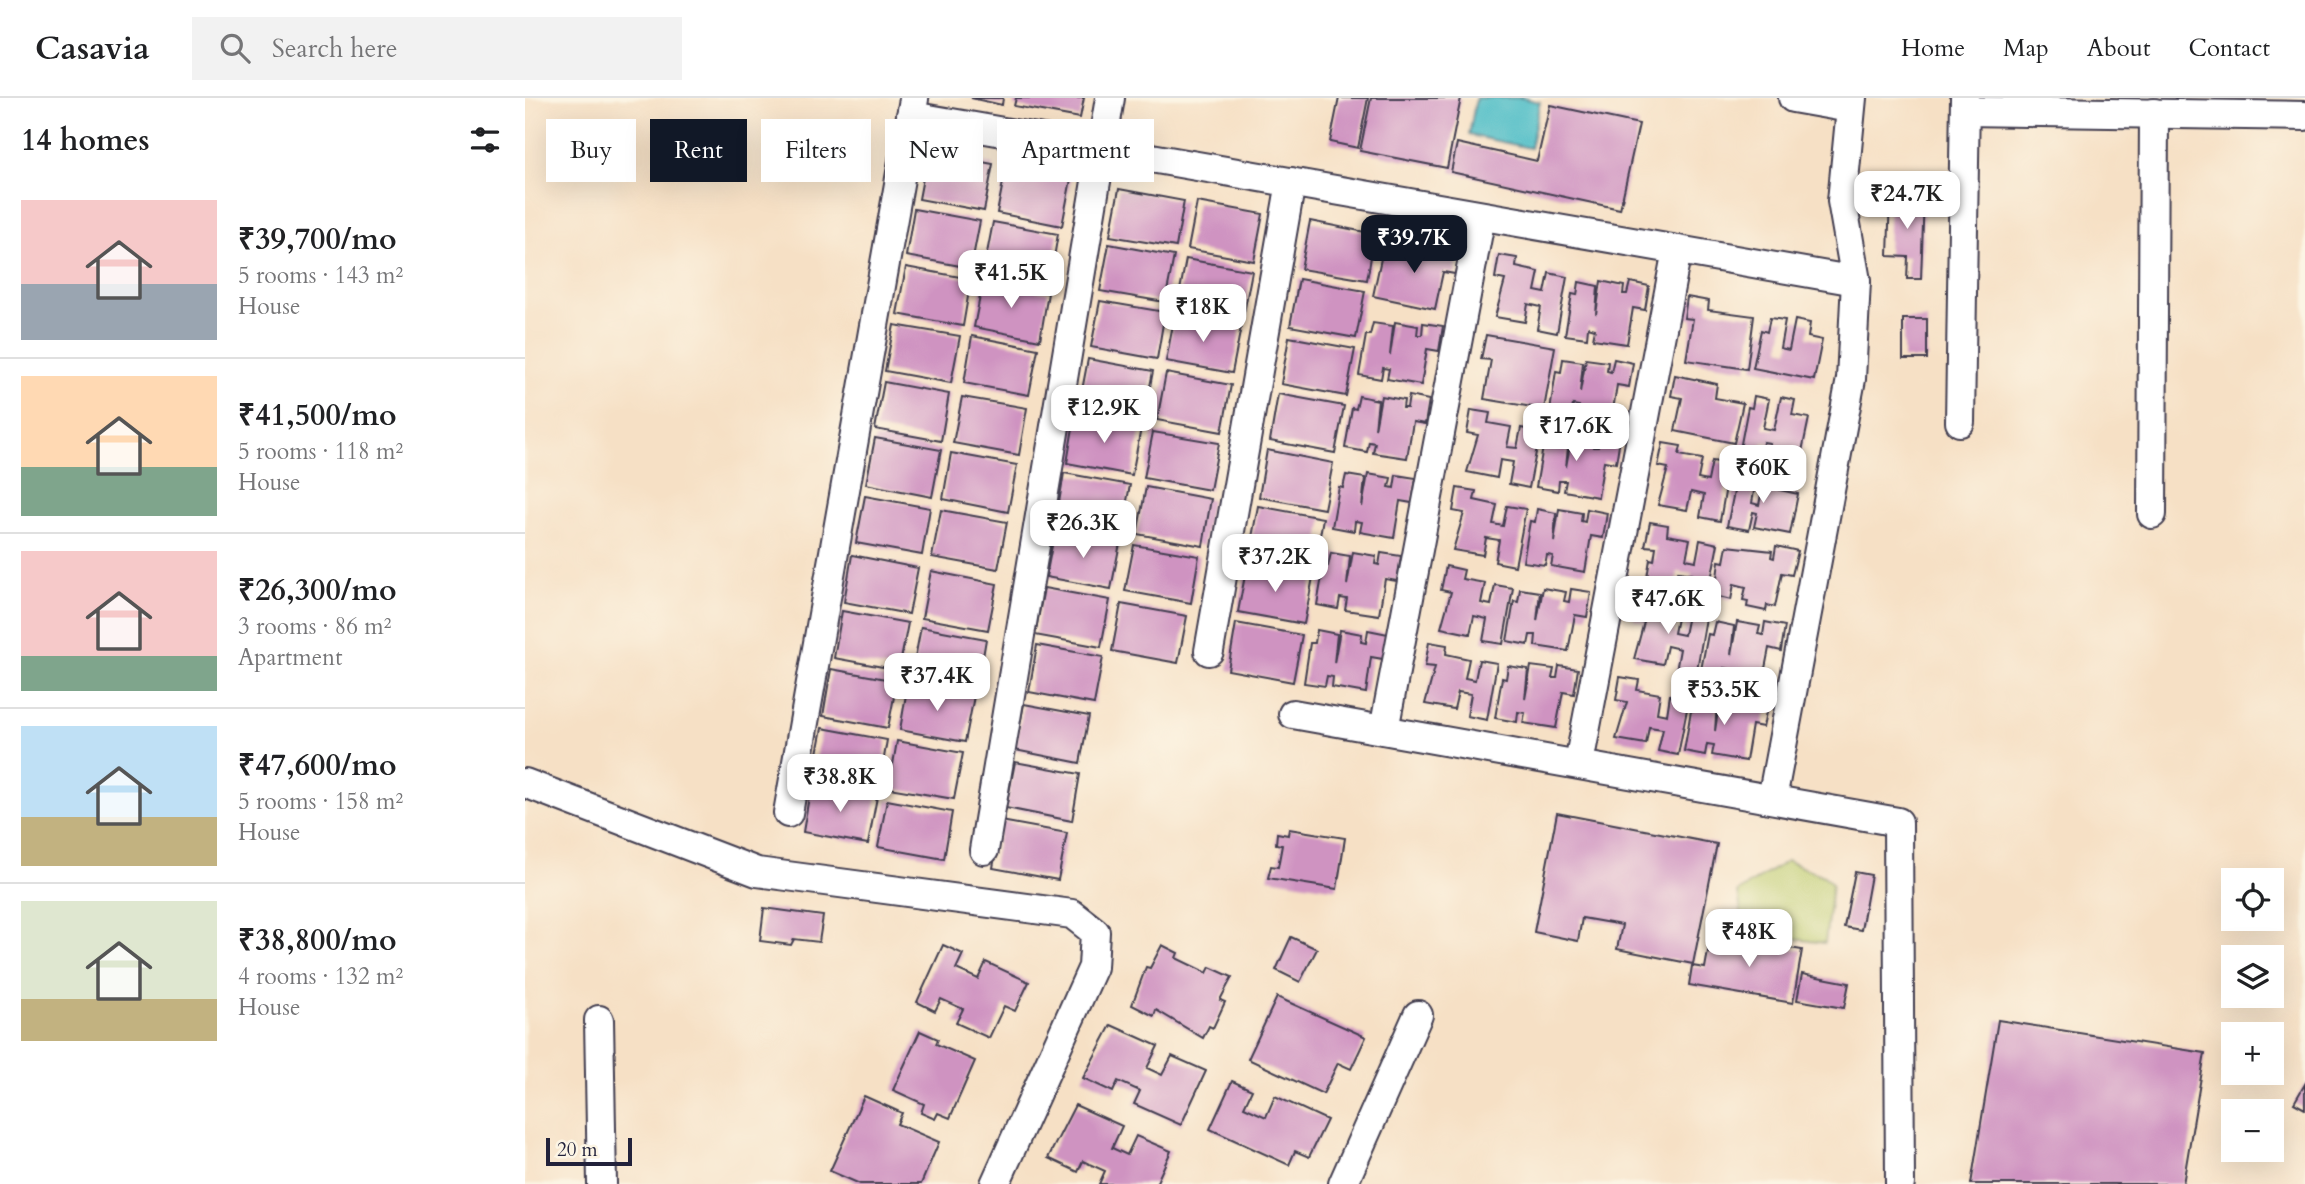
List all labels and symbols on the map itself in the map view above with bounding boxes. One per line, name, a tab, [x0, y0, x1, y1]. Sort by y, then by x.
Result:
pin: ₹24.7K	[1850, 172, 1964, 231]
pin: ₹39.7K	[1357, 216, 1471, 275]
pin: ₹41.5K	[954, 250, 1068, 310]
pin: ₹18K	[1162, 285, 1244, 344]
pin: ₹12.9K	[1047, 386, 1161, 445]
pin: ₹17.6K	[1519, 404, 1633, 463]
pin: ₹60K	[1722, 446, 1804, 505]
pin: ₹26.3K	[1026, 500, 1140, 560]
pin: ₹37.2K	[1218, 534, 1332, 594]
pin: ₹47.6K	[1611, 576, 1725, 636]
pin: ₹37.4K	[880, 654, 994, 713]
pin: ₹53.5K	[1667, 668, 1781, 727]
pin: ₹38.8K	[783, 754, 897, 814]
pin: ₹48K	[1708, 910, 1790, 969]
scale bar	[546, 1135, 632, 1167]

